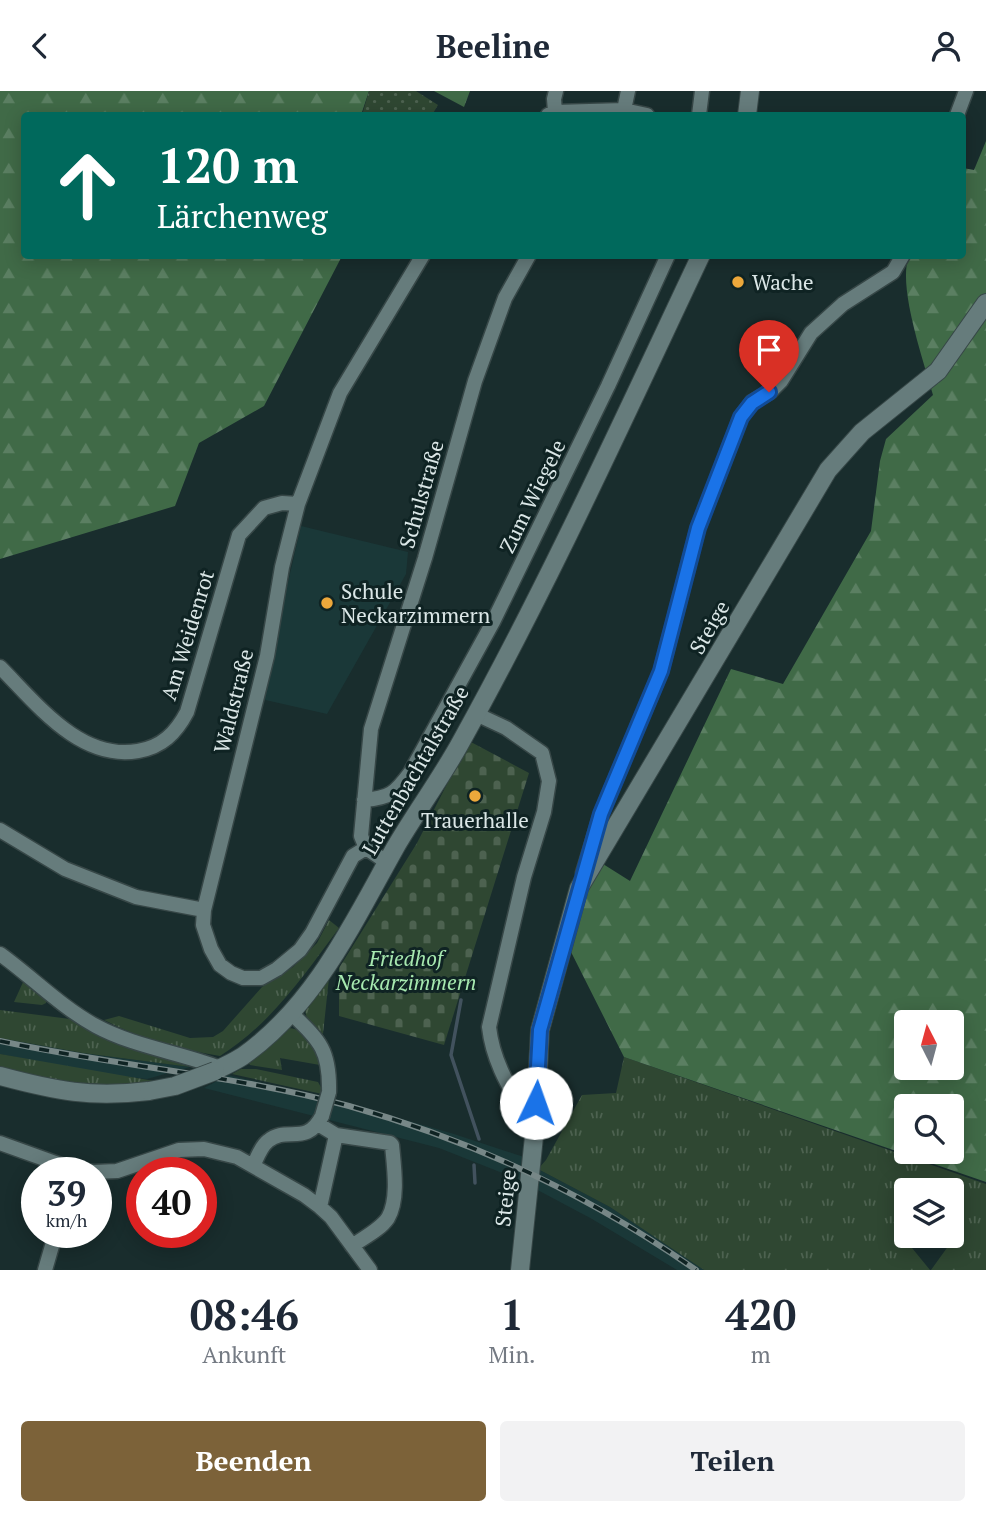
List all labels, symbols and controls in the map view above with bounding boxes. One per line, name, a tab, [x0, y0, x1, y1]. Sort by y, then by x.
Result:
text: Beeline	[436, 25, 550, 67]
icon: back	[21, 27, 59, 65]
icon: person	[927, 27, 965, 65]
text: 120 m	[157, 132, 299, 197]
icon: ahead	[42, 140, 133, 231]
text: Lärchenweg	[157, 195, 328, 237]
place label: Wache	[752, 268, 814, 296]
marker: Wache	[730, 274, 746, 290]
pin	[739, 320, 799, 392]
icon: arrive	[750, 331, 788, 369]
street label: Zum Wiegele	[492, 435, 572, 557]
street label: Schulstraße	[392, 437, 450, 551]
street label: Am Weidenrot	[154, 566, 220, 703]
place label: Schule Neckarzimmern	[341, 577, 491, 629]
marker: Schule Neckarzimmern	[319, 595, 335, 611]
street label: Steige	[682, 595, 736, 659]
street label: Waldstraße	[207, 646, 259, 756]
street label: Luttenbachtalstraße	[355, 680, 475, 860]
marker: Trauerhalle	[467, 788, 483, 804]
place label: Trauerhalle	[421, 806, 529, 834]
park label: Friedhof Neckarzimmern	[335, 944, 476, 996]
north arrow	[894, 1010, 964, 1080]
map controls	[894, 1010, 964, 1248]
position arrow	[499, 1066, 573, 1140]
button: search	[894, 1094, 964, 1164]
speed limit sign: 40	[126, 1157, 217, 1248]
street label: Steige	[488, 1168, 522, 1228]
text: 39	[47, 1170, 86, 1216]
button: layers	[894, 1178, 964, 1248]
text: km/h	[46, 1208, 87, 1232]
text: 08:46	[190, 1286, 299, 1342]
text: 1	[500, 1286, 524, 1342]
text: 420	[725, 1286, 796, 1342]
text: Ankunft	[202, 1339, 286, 1370]
text: Min.	[489, 1339, 536, 1370]
text: m	[751, 1339, 771, 1370]
button: Beenden	[21, 1421, 486, 1501]
button: Teilen	[500, 1421, 965, 1501]

